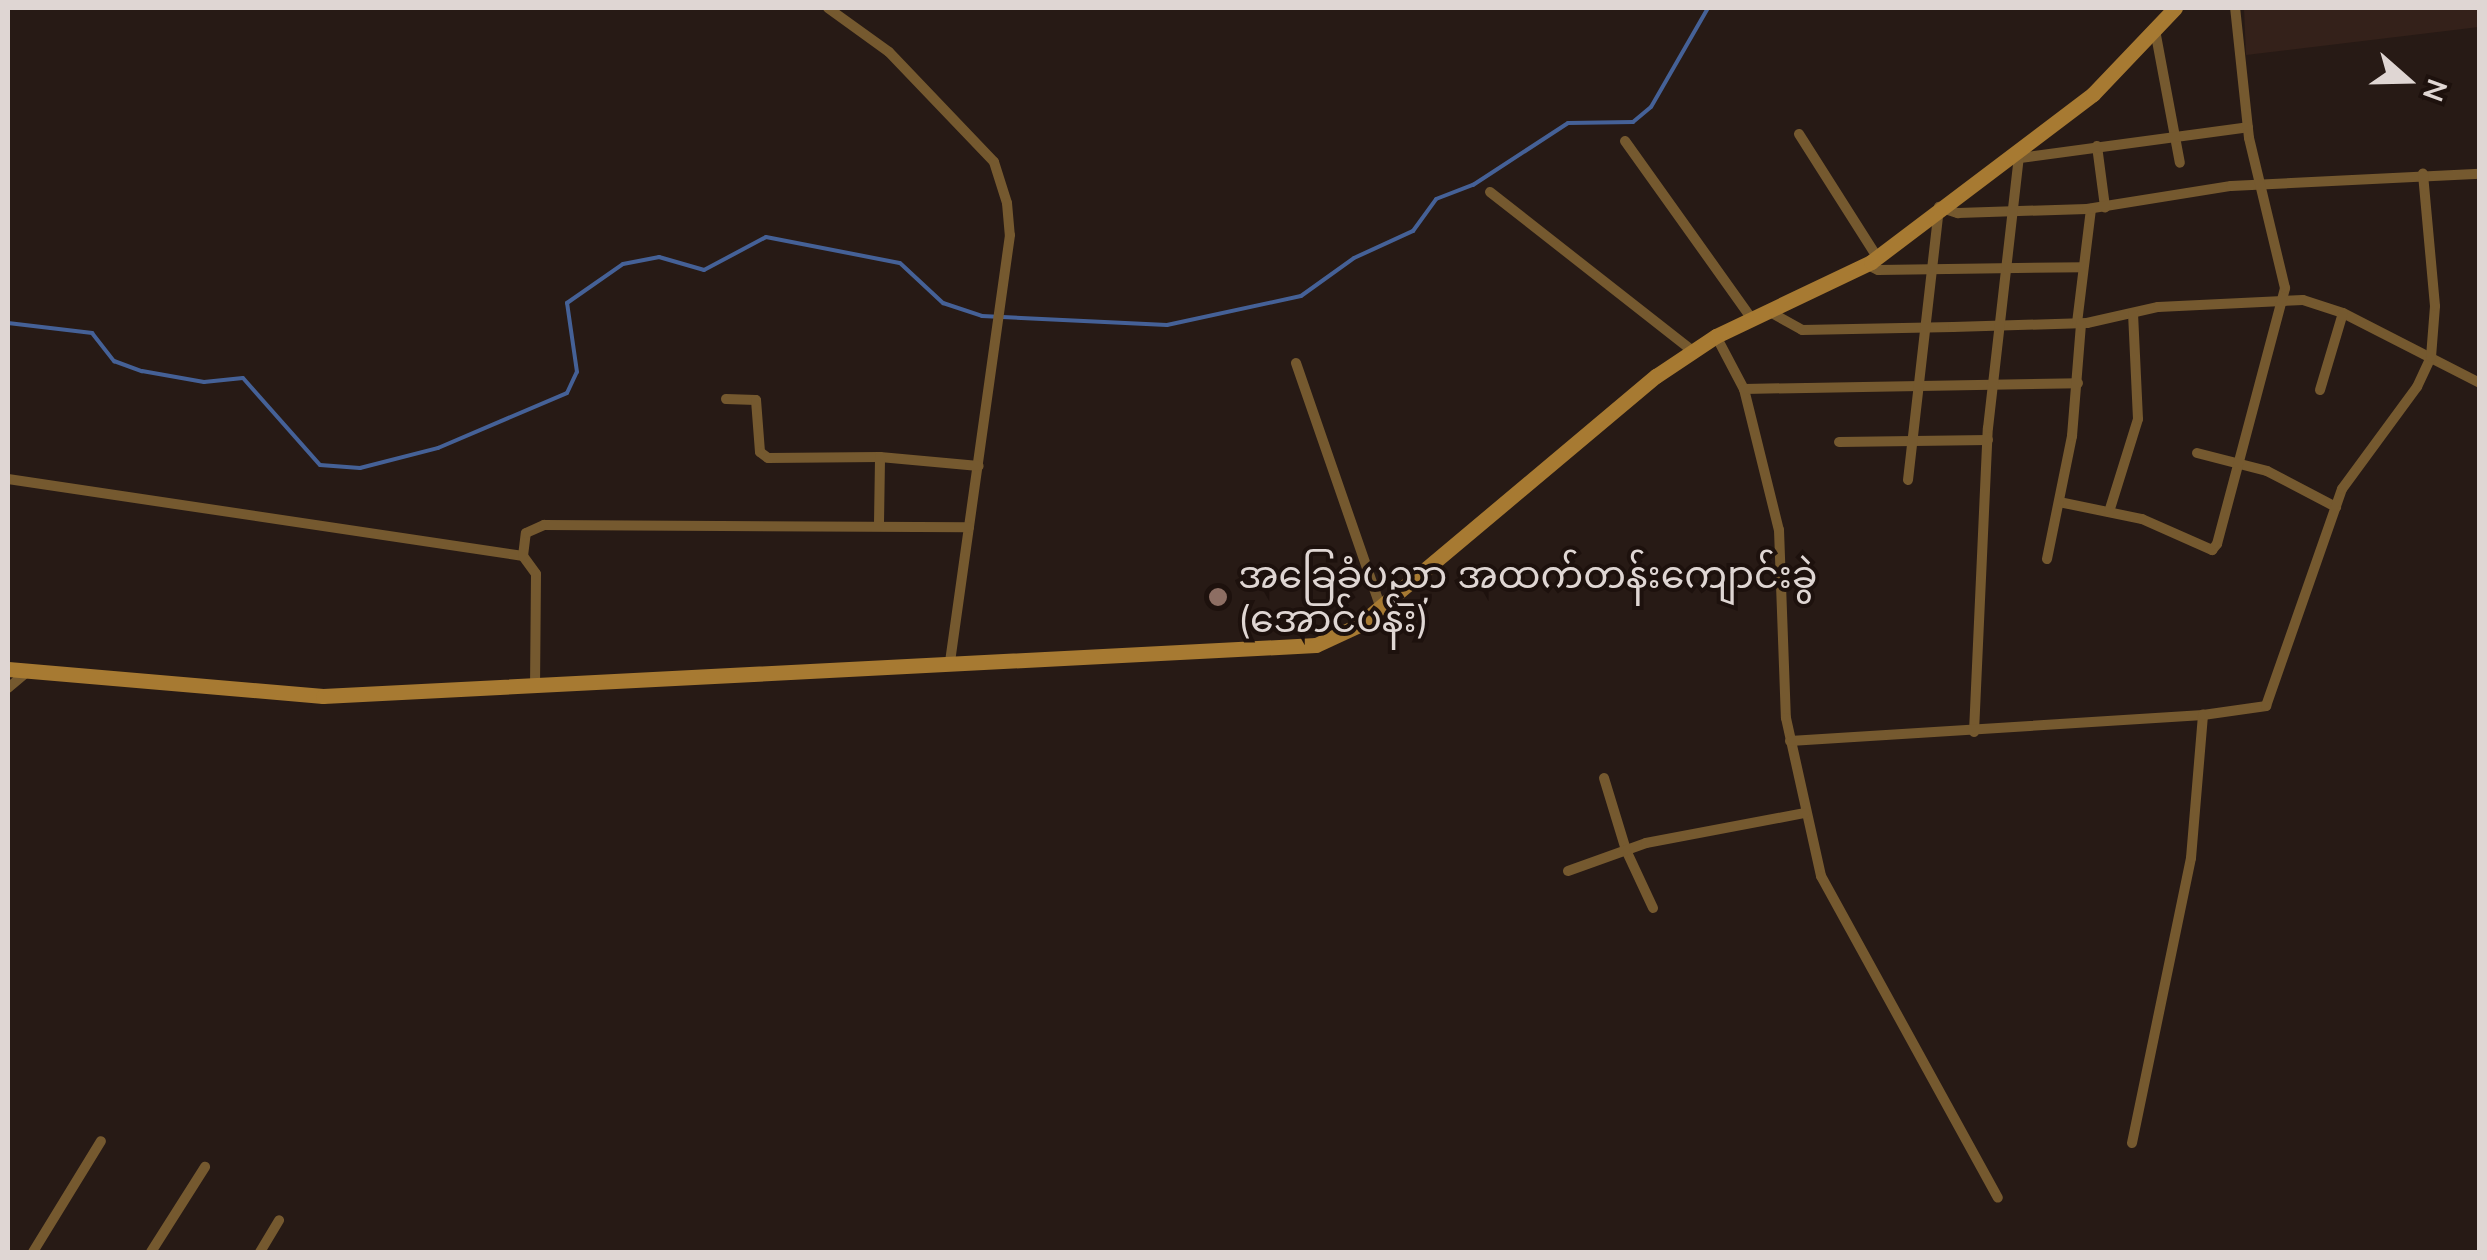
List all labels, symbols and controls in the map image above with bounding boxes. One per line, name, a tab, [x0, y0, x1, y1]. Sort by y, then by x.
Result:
north arrow	[2357, 30, 2457, 130]
text: N	[2416, 75, 2456, 106]
place label: အခြေခံပညာ အထက်တန်းကျောင်းခွဲ (အောင်ပန်း)	[1238, 552, 1818, 642]
marker: အခြေခံပညာ အထက်တန်းကျောင်းခွဲ (အောင်ပန်း)	[1207, 586, 1229, 608]

